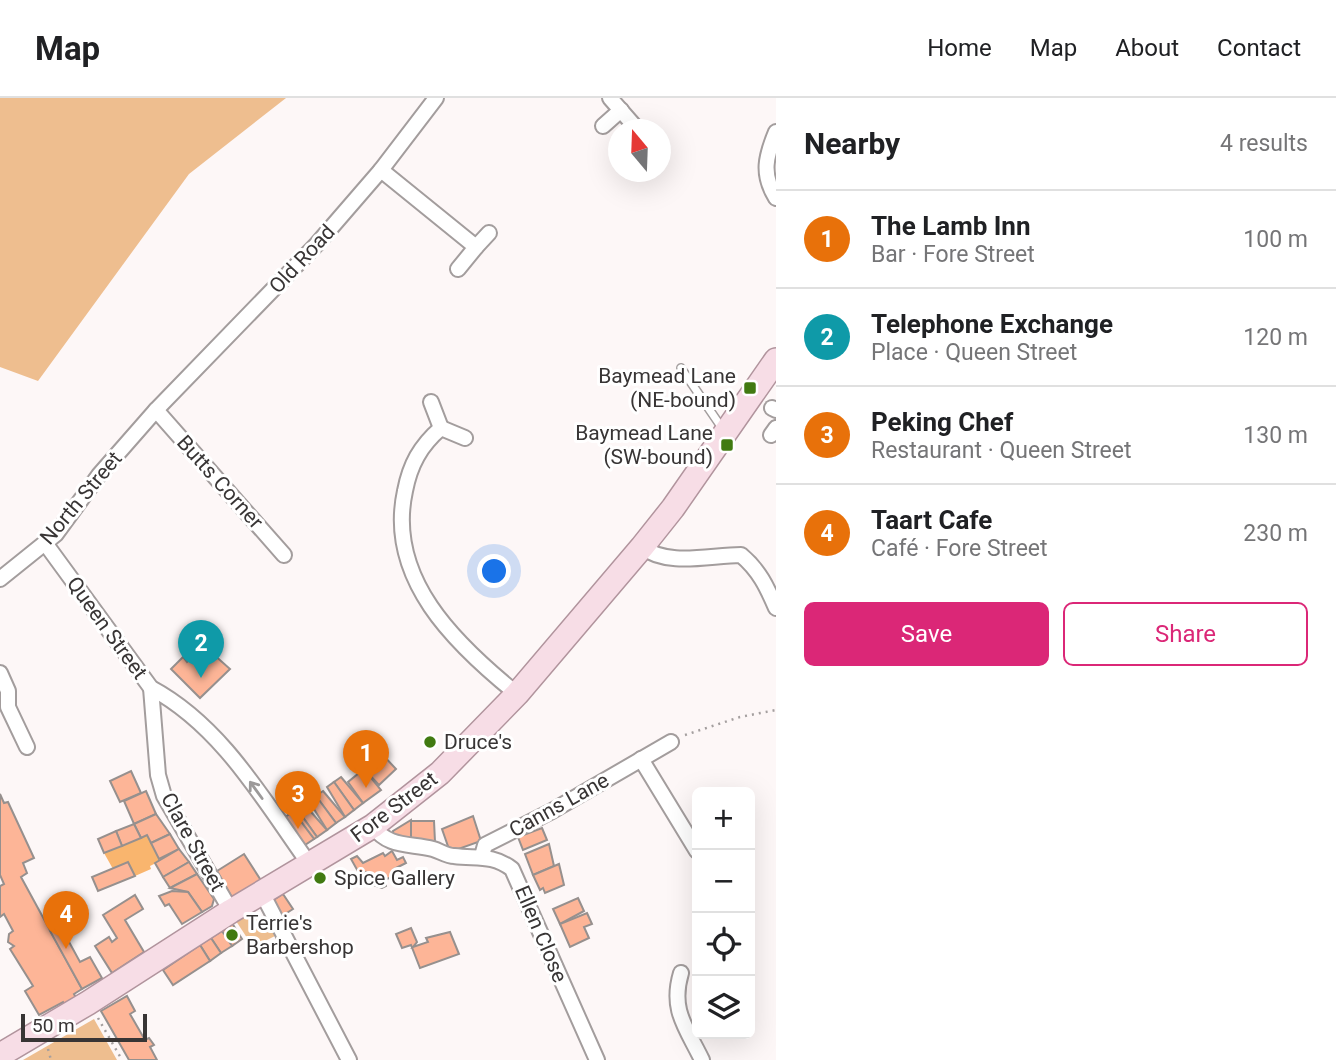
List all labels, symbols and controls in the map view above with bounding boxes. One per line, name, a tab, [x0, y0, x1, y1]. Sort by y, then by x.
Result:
text: Map	[35, 29, 100, 68]
text: Home	[927, 34, 992, 62]
text: Map	[1030, 34, 1077, 62]
text: About	[1115, 34, 1179, 62]
text: Contact	[1217, 34, 1301, 62]
north arrow	[608, 119, 671, 182]
text: Nearby	[804, 126, 900, 161]
text: 4 results	[1220, 130, 1308, 157]
text: The Lamb Inn	[871, 211, 1031, 241]
street label: Old Road	[264, 220, 340, 298]
text: 1	[820, 226, 834, 253]
text: 100 m	[1243, 226, 1308, 253]
text: Bar · Fore Street	[871, 241, 1035, 268]
text: Telephone Exchange	[871, 309, 1113, 339]
text: 2	[820, 324, 834, 351]
text: 120 m	[1243, 324, 1308, 351]
text: Place · Queen Street	[871, 339, 1077, 366]
place label: Baymead Lane (NE-bound)	[598, 364, 736, 412]
marker: Baymead Lane (NE-bound)	[742, 380, 758, 396]
text: Peking Chef	[871, 407, 1013, 437]
place label: Baymead Lane (SW-bound)	[575, 421, 713, 469]
text: 3	[820, 422, 834, 449]
text: 130 m	[1243, 422, 1308, 449]
street label: Butts Corner	[172, 430, 268, 534]
marker: Baymead Lane (SW-bound)	[719, 437, 735, 453]
text: Restaurant · Queen Street	[871, 437, 1131, 464]
street label: North Street	[35, 447, 127, 549]
text: Taart Cafe	[871, 505, 992, 535]
text: 4	[820, 520, 834, 547]
text: 230 m	[1243, 520, 1308, 547]
text: Café · Fore Street	[871, 535, 1048, 562]
your location	[477, 554, 511, 588]
street label: Queen Street	[62, 572, 152, 684]
button: Save	[804, 602, 1049, 666]
button: Share	[1063, 602, 1308, 666]
pin: 2	[178, 620, 224, 678]
pin: 1	[343, 730, 389, 788]
place label: Druce's	[444, 730, 512, 754]
marker: Druce's	[422, 734, 438, 750]
street label: Fore Street	[346, 767, 442, 847]
street label: Canns Lane	[505, 768, 613, 842]
pin: 3	[275, 771, 321, 829]
one-way arrow	[249, 781, 263, 800]
map controls	[692, 787, 755, 1039]
button: +	[692, 787, 755, 850]
street label: Clare Street	[156, 789, 230, 896]
button: −	[692, 850, 755, 913]
place label: Spice Gallery	[334, 866, 455, 890]
marker: Spice Gallery	[312, 870, 328, 886]
street label: Ellen Close	[510, 882, 572, 986]
pin: 4	[43, 891, 89, 949]
place label: Terrie's Barbershop	[246, 911, 354, 959]
button: locate	[692, 913, 755, 976]
marker: Terrie's Barbershop	[224, 927, 240, 943]
button: layers	[692, 976, 755, 1039]
scale bar	[21, 1011, 147, 1043]
text: 50 m	[32, 1014, 75, 1037]

